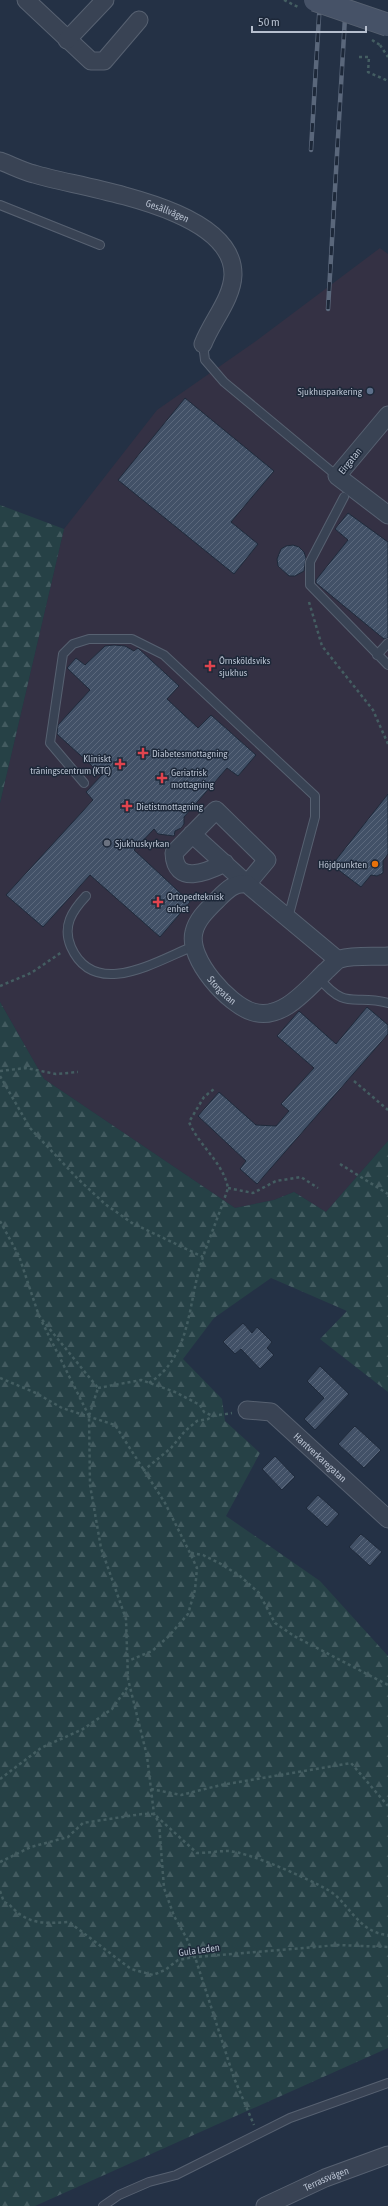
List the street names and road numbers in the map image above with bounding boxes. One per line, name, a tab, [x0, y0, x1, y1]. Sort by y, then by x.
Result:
street label: Gesällvägen	[145, 197, 191, 224]
street label: Eirgatan	[336, 446, 364, 476]
street label: Storgatan	[206, 974, 239, 1007]
street label: Hantverkaregatan	[292, 1430, 349, 1484]
street label: Gula Leden	[178, 1942, 220, 1958]
street label: Terrassvägen	[302, 2164, 350, 2193]

